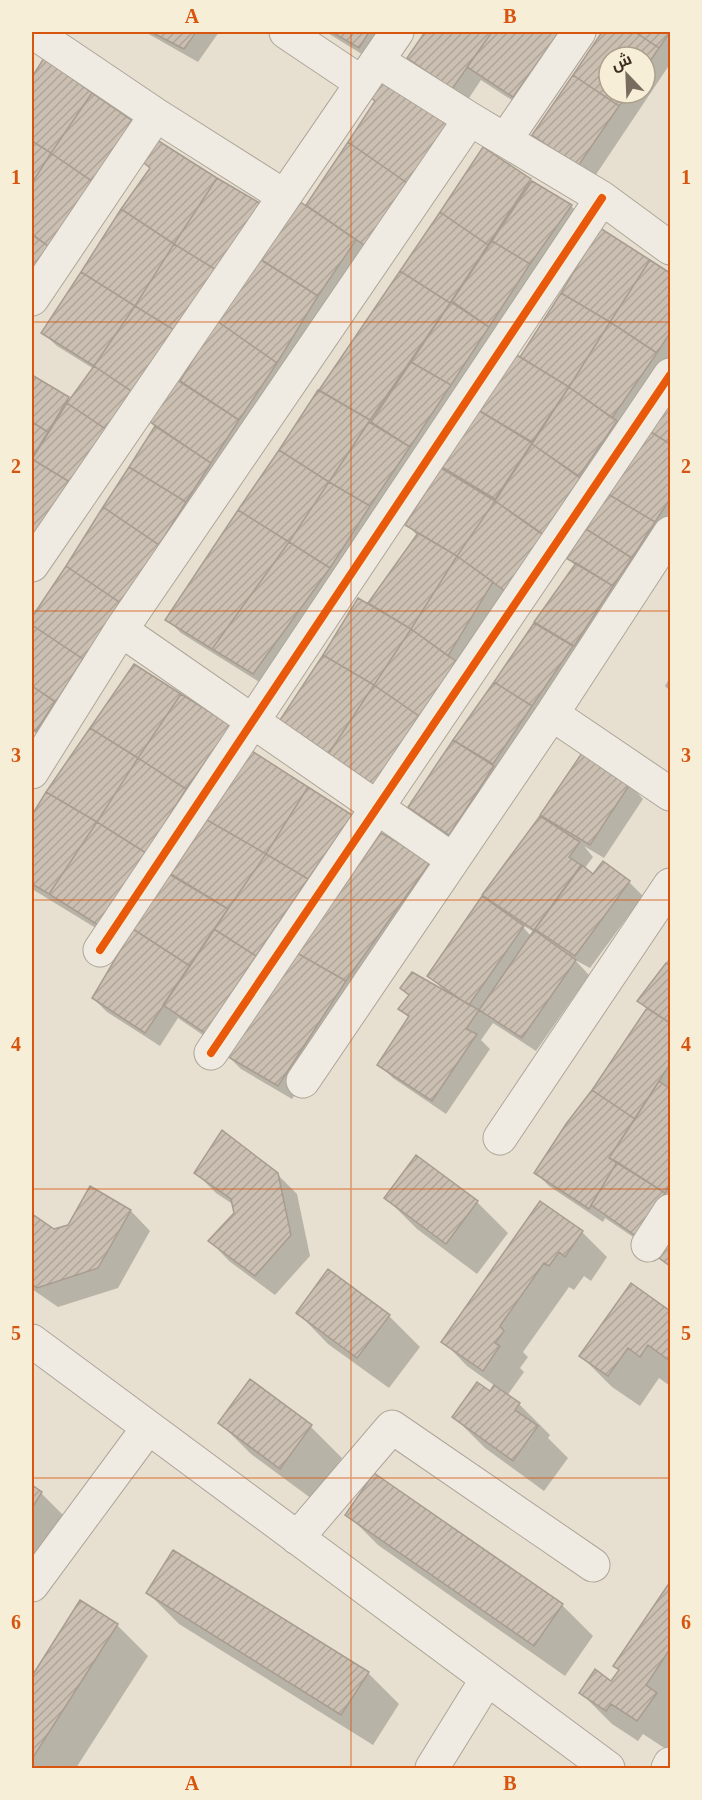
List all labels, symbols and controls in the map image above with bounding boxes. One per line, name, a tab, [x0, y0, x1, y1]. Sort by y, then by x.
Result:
text: A	[185, 5, 200, 27]
text: B	[503, 5, 517, 27]
north arrow	[597, 45, 657, 105]
text: ش	[609, 50, 634, 74]
text: 1	[11, 166, 21, 188]
text: 1	[681, 166, 691, 188]
text: 2	[11, 455, 21, 477]
text: 2	[681, 455, 691, 477]
text: 3	[11, 744, 21, 766]
text: 3	[681, 744, 691, 766]
text: 4	[11, 1033, 21, 1055]
text: 4	[681, 1033, 691, 1055]
text: 5	[11, 1322, 21, 1344]
text: 5	[681, 1322, 691, 1344]
text: 6	[11, 1611, 21, 1633]
text: 6	[681, 1611, 691, 1633]
text: A	[185, 1772, 200, 1794]
text: B	[503, 1772, 517, 1794]

